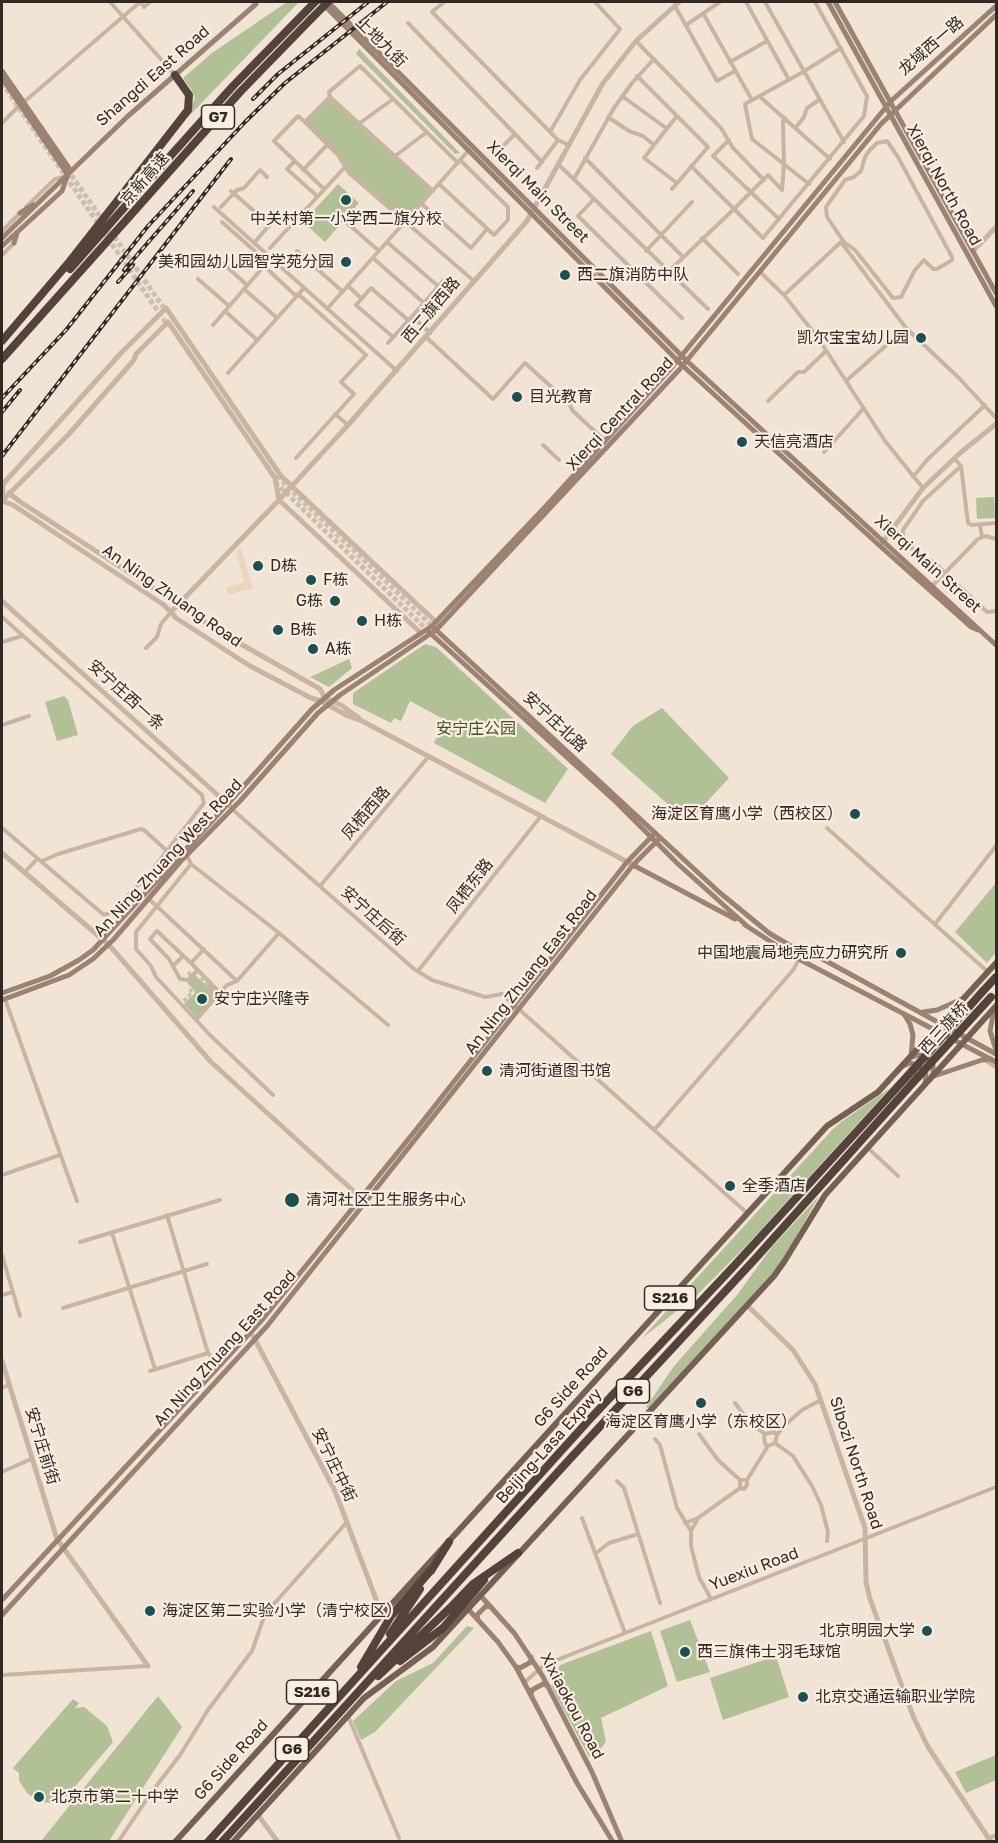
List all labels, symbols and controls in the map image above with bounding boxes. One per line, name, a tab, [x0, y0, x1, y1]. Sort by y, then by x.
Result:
street label: 上地九街	[352, 13, 410, 71]
street label: 龙域西一路	[895, 13, 967, 79]
street label: Shangdi East Road	[92, 22, 214, 130]
road number: G7	[202, 105, 234, 129]
street label: Xierqi North Road	[903, 121, 985, 249]
street label: Xierqi Main Street	[483, 137, 593, 247]
street label: 京新高速	[117, 149, 173, 209]
marker: 中关村第一小学西二旗分校	[339, 193, 353, 207]
place label: 中关村第一小学西二旗分校	[250, 209, 442, 229]
place label: 美和园幼儿园智学苑分园	[158, 252, 334, 272]
marker: 美和园幼儿园智学苑分园	[339, 255, 353, 269]
place label: 西二旗消防中队	[577, 265, 689, 285]
marker: 西二旗消防中队	[558, 268, 572, 282]
street label: 西二旗西路	[398, 273, 464, 347]
place label: 凯尔宝宝幼儿园	[797, 328, 909, 348]
marker: 凯尔宝宝幼儿园	[914, 331, 928, 345]
street label: Xierqi Central Road	[563, 353, 677, 475]
place label: 目光教育	[529, 387, 593, 407]
marker: 目光教育	[510, 390, 524, 404]
place label: 天信亮酒店	[754, 432, 834, 452]
marker: 天信亮酒店	[735, 435, 749, 449]
street label: Xierqi Main Street	[871, 511, 985, 617]
street label: An Ning Zhuang Road	[99, 541, 245, 651]
place label: D栋	[270, 556, 297, 576]
marker: D栋	[251, 559, 265, 573]
place label: F栋	[323, 570, 349, 590]
marker: F栋	[304, 573, 318, 587]
place label: G栋	[296, 591, 323, 611]
marker: G栋	[328, 594, 342, 608]
place label: H栋	[374, 611, 402, 631]
marker: H栋	[355, 614, 369, 628]
place label: B栋	[290, 620, 317, 640]
marker: B栋	[271, 623, 285, 637]
place label: A栋	[325, 639, 352, 659]
marker: A栋	[306, 642, 320, 656]
street label: 安宁庄西一条	[84, 656, 168, 734]
street label: 安宁庄北路	[519, 688, 591, 756]
park label: 安宁庄公园	[436, 719, 516, 739]
street label: An Ning Zhuang West Road	[90, 775, 246, 941]
street label: 凤栖西路	[338, 782, 394, 844]
place label: 海淀区育鹰小学（西校区）	[651, 804, 843, 824]
marker: 海淀区育鹰小学（西校区）	[848, 807, 862, 821]
street label: 凤栖东路	[443, 855, 497, 917]
street label: 安宁庄后街	[337, 882, 409, 950]
street label: An Ning Zhuang East Road	[461, 886, 601, 1058]
place label: 中国地震局地壳应力研究所	[697, 943, 889, 963]
marker: 中国地震局地壳应力研究所	[894, 946, 908, 960]
place label: 安宁庄兴隆寺	[214, 989, 310, 1009]
marker: 安宁庄兴隆寺	[195, 992, 209, 1006]
street label: 西三旗桥	[915, 998, 973, 1058]
place label: 清河街道图书馆	[499, 1061, 611, 1081]
marker: 清河街道图书馆	[480, 1064, 494, 1078]
place label: 全季酒店	[742, 1176, 806, 1196]
marker: 全季酒店	[723, 1179, 737, 1193]
place label: 清河社区卫生服务中心	[306, 1190, 466, 1210]
marker: 清河社区卫生服务中心	[283, 1191, 301, 1209]
street label: An Ning Zhuang East Road	[150, 1266, 300, 1430]
road number: S216	[644, 1286, 696, 1310]
street label: G6 Side Road	[530, 1343, 612, 1431]
road number: G6	[616, 1379, 650, 1403]
street label: Beijing-Lasa Expwy	[492, 1384, 606, 1508]
street label: Sibozi North Road	[826, 1394, 886, 1532]
marker: 海淀区育鹰小学（东校区）	[694, 1396, 708, 1410]
street label: 安宁庄前街	[21, 1405, 63, 1487]
place label: 海淀区育鹰小学（东校区）	[605, 1412, 797, 1432]
street label: 安宁庄中街	[308, 1425, 360, 1505]
street label: Yuexiu Road	[707, 1543, 801, 1595]
place label: 海淀区第二实验小学（清宁校区）	[162, 1601, 402, 1621]
marker: 海淀区第二实验小学（清宁校区）	[143, 1604, 157, 1618]
place label: 北京明园大学	[819, 1621, 915, 1641]
marker: 北京明园大学	[920, 1624, 934, 1638]
place label: 西三旗伟士羽毛球馆	[697, 1642, 841, 1662]
marker: 西三旗伟士羽毛球馆	[678, 1645, 692, 1659]
street label: Xixiaokou Road	[536, 1649, 608, 1763]
road number: S216	[286, 1680, 338, 1704]
place label: 北京交通运输职业学院	[815, 1687, 975, 1707]
marker: 北京交通运输职业学院	[796, 1690, 810, 1704]
street label: G6 Side Road	[190, 1716, 272, 1804]
road number: G6	[276, 1737, 308, 1761]
place label: 北京市第二十中学	[51, 1787, 179, 1807]
marker: 北京市第二十中学	[32, 1790, 46, 1804]

